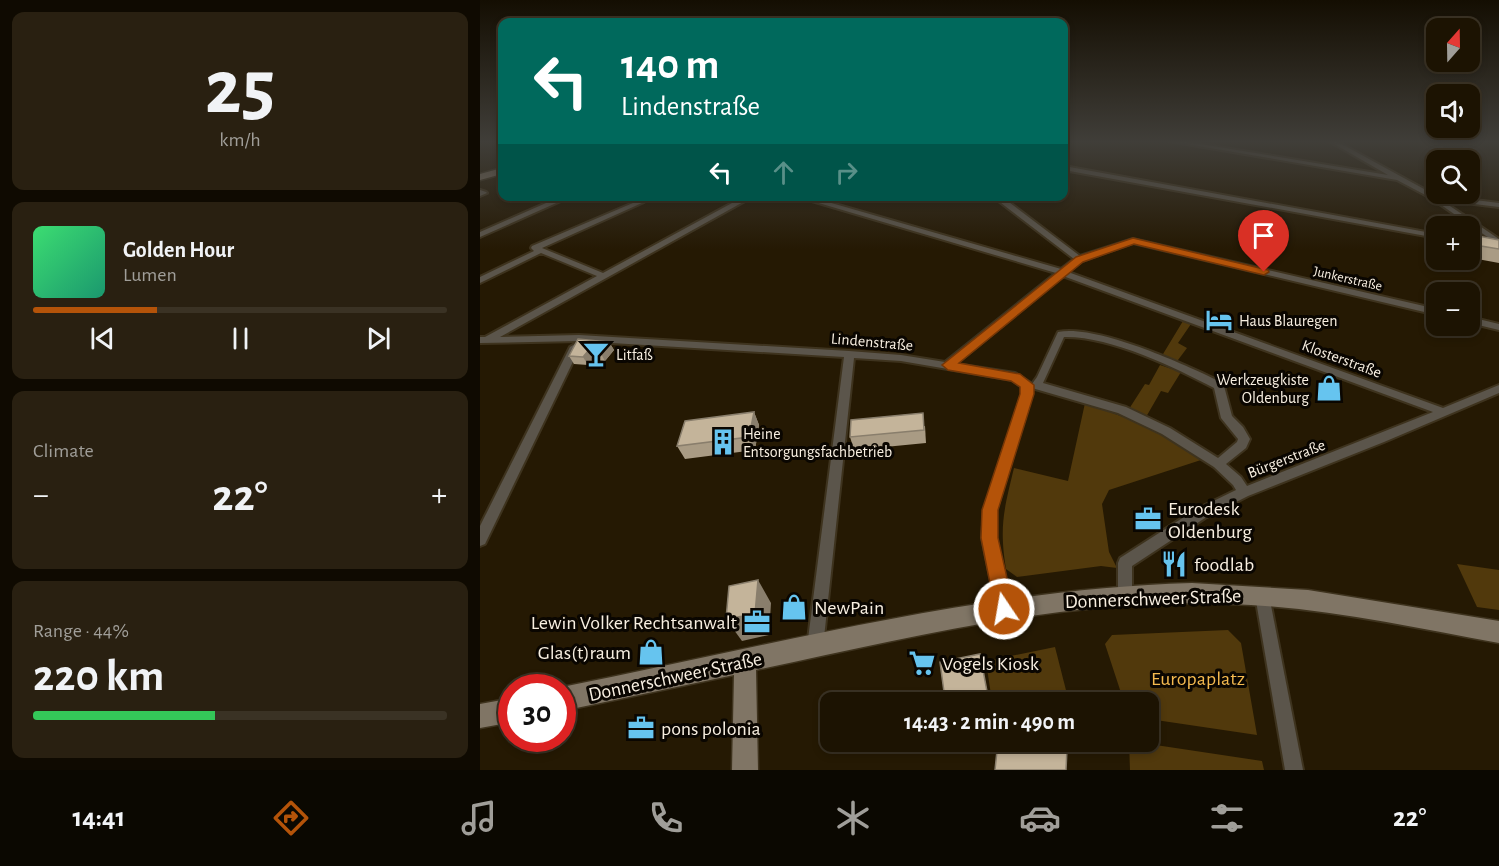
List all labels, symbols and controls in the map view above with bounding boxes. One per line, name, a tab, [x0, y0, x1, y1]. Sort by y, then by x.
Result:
north arrow	[1426, 18, 1480, 72]
map controls	[1426, 18, 1480, 336]
icon: left	[522, 42, 600, 120]
text: 140 m	[621, 44, 719, 86]
text: 25	[205, 50, 275, 128]
button: sound	[1426, 84, 1480, 138]
text: Lindenstraße	[621, 93, 760, 120]
text: km/h	[219, 130, 261, 150]
button: search	[1426, 150, 1480, 204]
icon: left	[704, 156, 737, 189]
icon: ahead	[767, 156, 800, 189]
icon: right	[830, 156, 863, 189]
pin	[1238, 210, 1289, 272]
button: +	[1426, 216, 1480, 270]
icon: arrive	[1247, 219, 1280, 252]
text: Golden Hour	[123, 239, 234, 261]
street label: Junkerstraße	[1312, 264, 1384, 294]
text: Lumen	[123, 265, 177, 285]
button: −	[1426, 282, 1480, 336]
hotel icon: Haus Blauregen	[1204, 305, 1234, 335]
place label: Haus Blauregen	[1239, 313, 1337, 329]
icon: previous	[86, 322, 119, 355]
icon: pause	[224, 322, 257, 355]
icon: next	[362, 322, 395, 355]
street label: Lindenstraße	[830, 330, 914, 354]
street label: Klosterstraße	[1300, 337, 1384, 381]
bar icon: Litfaß	[581, 339, 611, 369]
place label: Litfaß	[616, 347, 653, 363]
place label: Werkzeugkiste Oldenburg	[1217, 372, 1309, 406]
shop icon: Werkzeugkiste Oldenburg	[1314, 373, 1344, 403]
place label: Heine Entsorgungsfachbetrieb	[743, 426, 892, 460]
building icon: Heine Entsorgungsfachbetrieb	[708, 427, 738, 457]
street label: Bürgerstraße	[1245, 437, 1327, 481]
text: Climate	[33, 441, 94, 461]
text: 22°	[212, 474, 268, 519]
text: −	[33, 479, 49, 512]
text: +	[431, 479, 447, 512]
place label: Eurodesk Oldenburg	[1168, 499, 1252, 542]
office icon: Eurodesk Oldenburg	[1133, 504, 1163, 534]
restaurant icon: foodlab	[1159, 549, 1189, 579]
place label: foodlab	[1194, 555, 1254, 575]
position arrow	[972, 577, 1036, 641]
street label: Donnerschweer Straße	[1064, 586, 1242, 612]
shop icon: NewPain	[779, 592, 809, 622]
place label: NewPain	[814, 598, 884, 618]
office icon: Lewin Volker Rechtsanwalt	[742, 607, 772, 637]
place label: Lewin Volker Rechtsanwalt	[531, 613, 738, 633]
text: Range · 44%	[33, 621, 129, 641]
shop icon: Glas(t)raum	[636, 637, 666, 667]
place label: Glas(t)raum	[538, 643, 631, 663]
supermarket icon: Vogels Kiosk	[907, 648, 937, 678]
street label: Donnerschweer Straße	[587, 649, 764, 705]
text: 220 km	[33, 654, 164, 699]
place label: Vogels Kiosk	[942, 654, 1039, 674]
park label: Europaplatz	[1151, 669, 1245, 689]
speed limit sign: 30	[498, 674, 576, 752]
text: 14:43 · 2 min · 490 m	[904, 711, 1075, 733]
office icon: pons polonia	[626, 713, 656, 743]
place label: pons polonia	[661, 719, 761, 739]
icon: directions	[270, 797, 312, 839]
icon: music	[458, 797, 500, 839]
icon: phone	[645, 797, 687, 839]
icon: climate	[832, 797, 874, 839]
icon: car	[1019, 797, 1061, 839]
icon: filters	[1206, 797, 1248, 839]
text: 14:41	[73, 804, 125, 831]
text: 22°	[1393, 804, 1426, 831]

